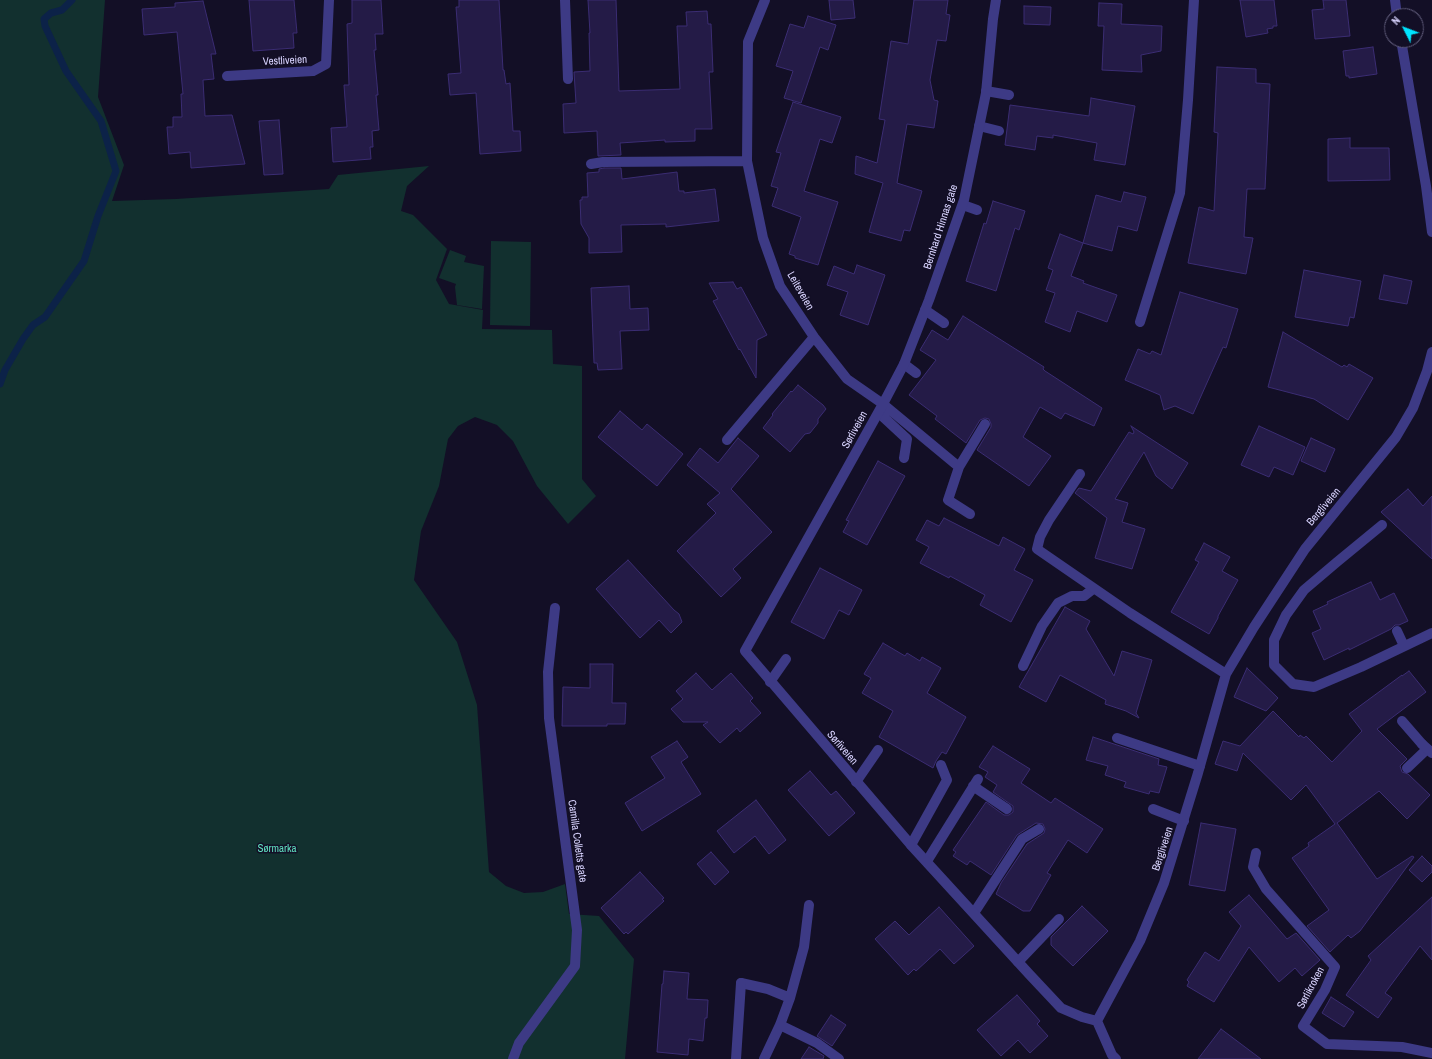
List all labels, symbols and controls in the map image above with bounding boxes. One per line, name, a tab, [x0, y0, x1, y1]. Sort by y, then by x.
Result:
north arrow	[1384, 8, 1424, 48]
text: N	[1388, 14, 1403, 28]
street label: Vestliveien	[263, 53, 307, 69]
street label: Bernhard Hinnas gate	[921, 183, 961, 271]
street label: Leiteveien	[784, 269, 816, 313]
street label: Sørliveien	[839, 409, 871, 451]
street label: Bergliveien	[1304, 485, 1344, 529]
street label: Sørliveien	[824, 728, 860, 768]
street label: Camilla Colletts gate	[565, 799, 589, 883]
street label: Bergliveien	[1150, 825, 1176, 873]
park label: Sørmarka	[257, 842, 297, 856]
street label: Sørlikroken	[1294, 965, 1328, 1011]

